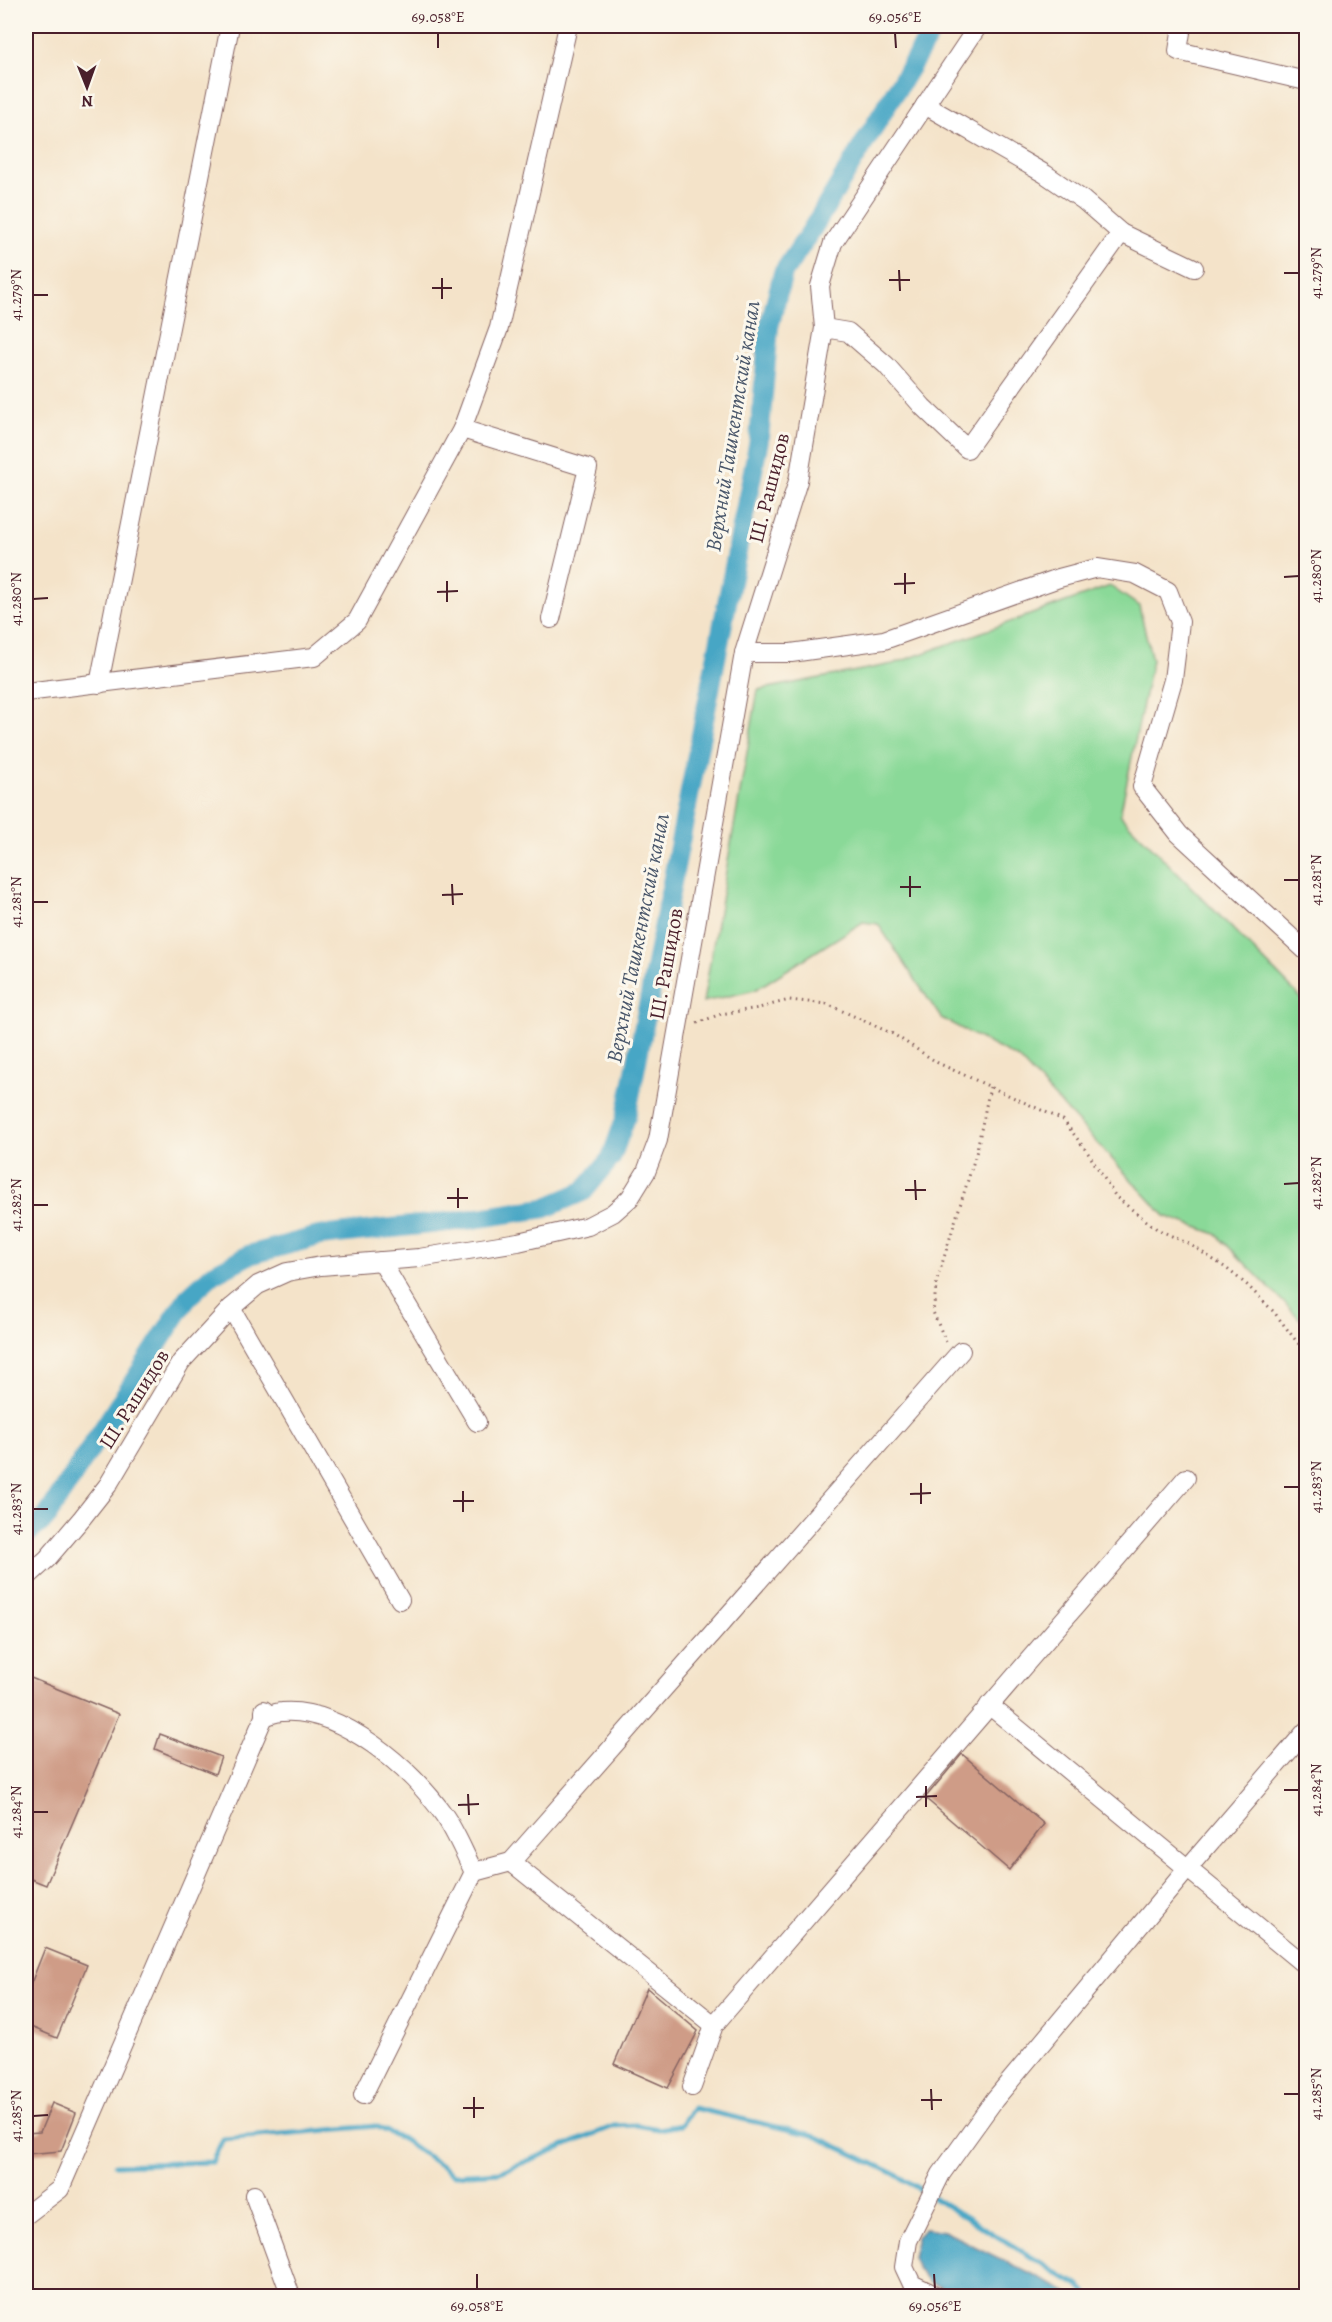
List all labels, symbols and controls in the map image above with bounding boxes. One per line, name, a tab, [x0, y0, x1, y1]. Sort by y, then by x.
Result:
text: 69.058°E	[411, 7, 465, 27]
text: 69.056°E	[868, 7, 922, 27]
north arrow	[57, 57, 117, 117]
text: N	[81, 90, 93, 112]
text: 41.279°N	[1306, 247, 1326, 299]
text: 41.279°N	[6, 269, 26, 321]
water label: Верхний Ташкентский канал	[698, 298, 768, 554]
street label: Ш. Рашидов	[742, 430, 796, 546]
text: 41.280°N	[1306, 549, 1326, 603]
text: 41.280°N	[6, 572, 26, 626]
water label: Верхний Ташкентский канал	[599, 811, 677, 1065]
text: 41.281°N	[1306, 854, 1326, 906]
text: 41.281°N	[6, 876, 26, 928]
street label: Ш. Рашидов	[642, 906, 690, 1022]
text: 41.282°N	[1306, 1156, 1326, 1210]
text: 41.282°N	[6, 1178, 26, 1232]
street label: Ш. Рашидов	[92, 1344, 176, 1454]
text: 41.283°N	[1306, 1461, 1326, 1513]
text: 41.283°N	[6, 1483, 26, 1535]
text: 41.284°N	[1306, 1763, 1326, 1817]
text: 41.284°N	[6, 1785, 26, 1839]
text: 41.285°N	[1306, 2067, 1326, 2120]
text: 41.285°N	[6, 2089, 26, 2142]
text: 69.058°E	[450, 2296, 504, 2316]
text: 69.056°E	[908, 2296, 962, 2316]

